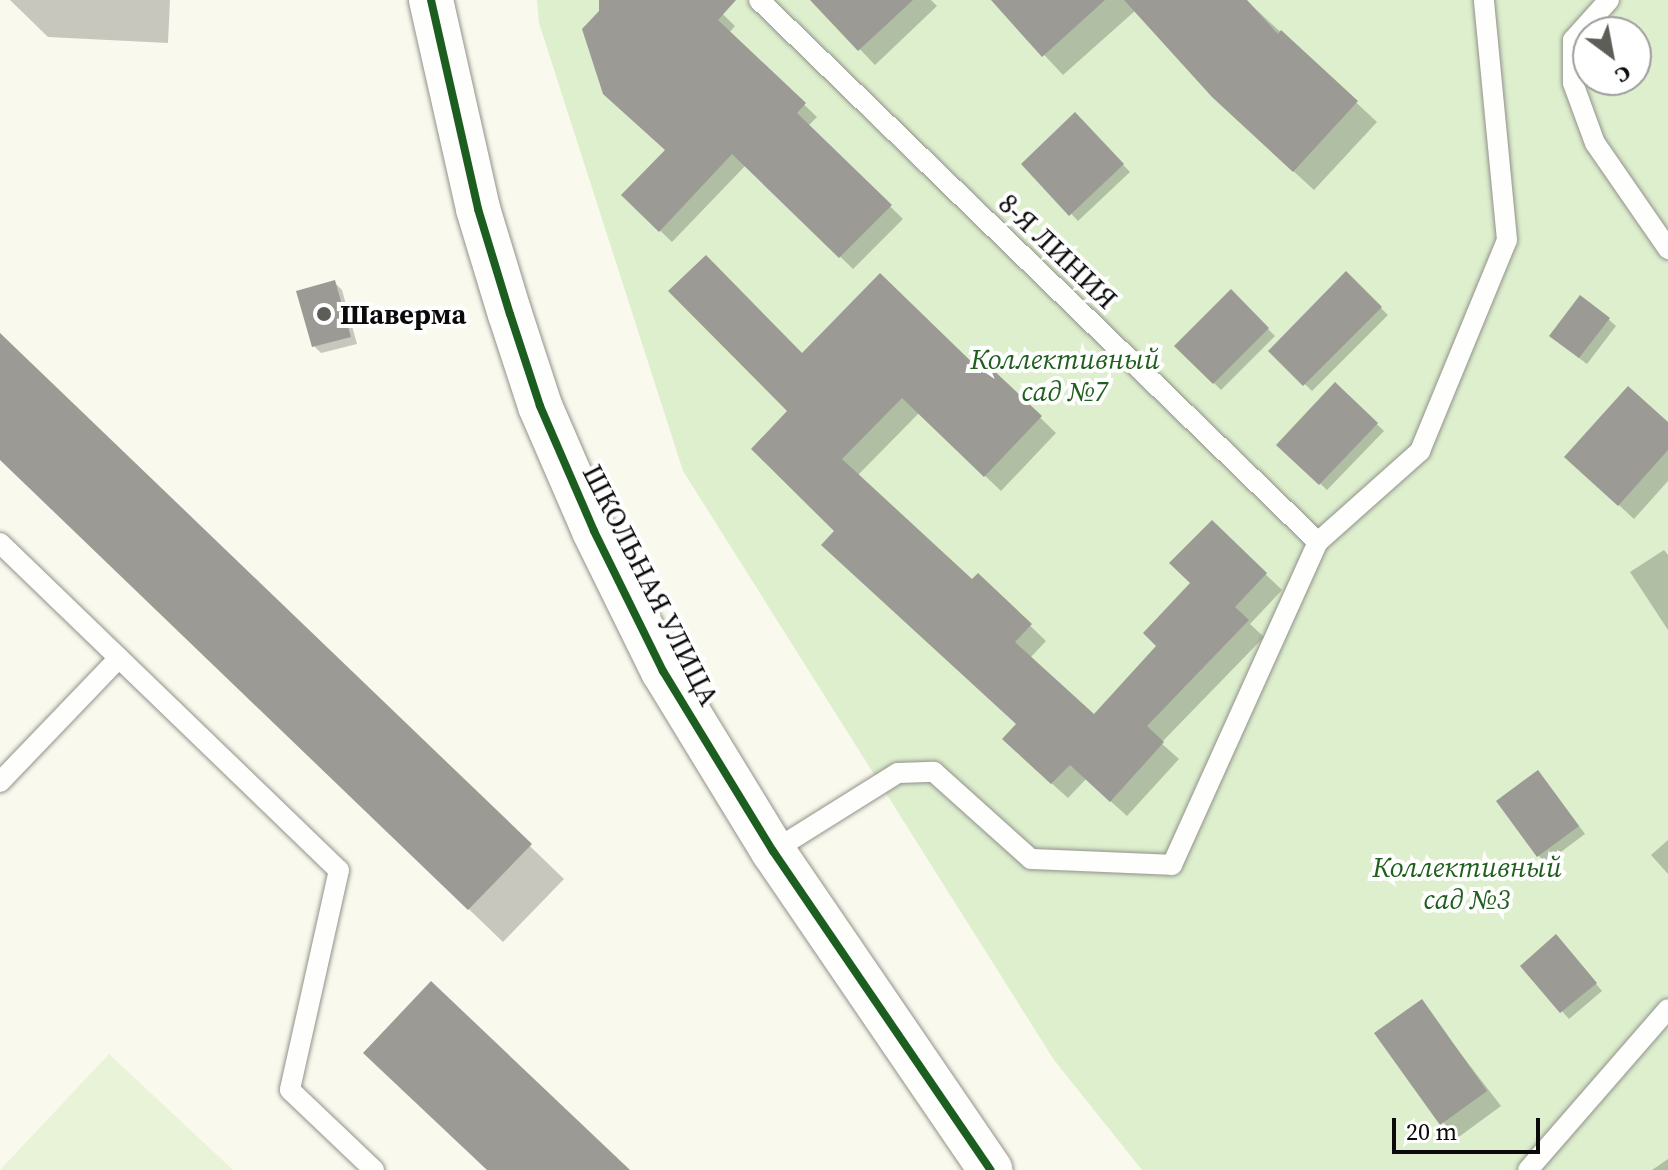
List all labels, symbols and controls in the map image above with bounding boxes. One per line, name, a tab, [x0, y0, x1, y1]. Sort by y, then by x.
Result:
north arrow	[1572, 16, 1652, 96]
text: С	[1610, 58, 1637, 91]
street label: 8-Я ЛИНИЯ	[992, 186, 1124, 316]
place label: Шаверма	[340, 297, 466, 331]
marker: Шаверма	[315, 305, 333, 323]
park label: Коллективный сад №7	[970, 342, 1160, 408]
street label: ШКОЛЬНАЯ УЛИЦА	[576, 459, 726, 711]
park label: Коллективный сад №3	[1372, 850, 1562, 916]
scale bar	[1396, 1102, 1544, 1152]
text: 20 m	[1406, 1115, 1457, 1148]

